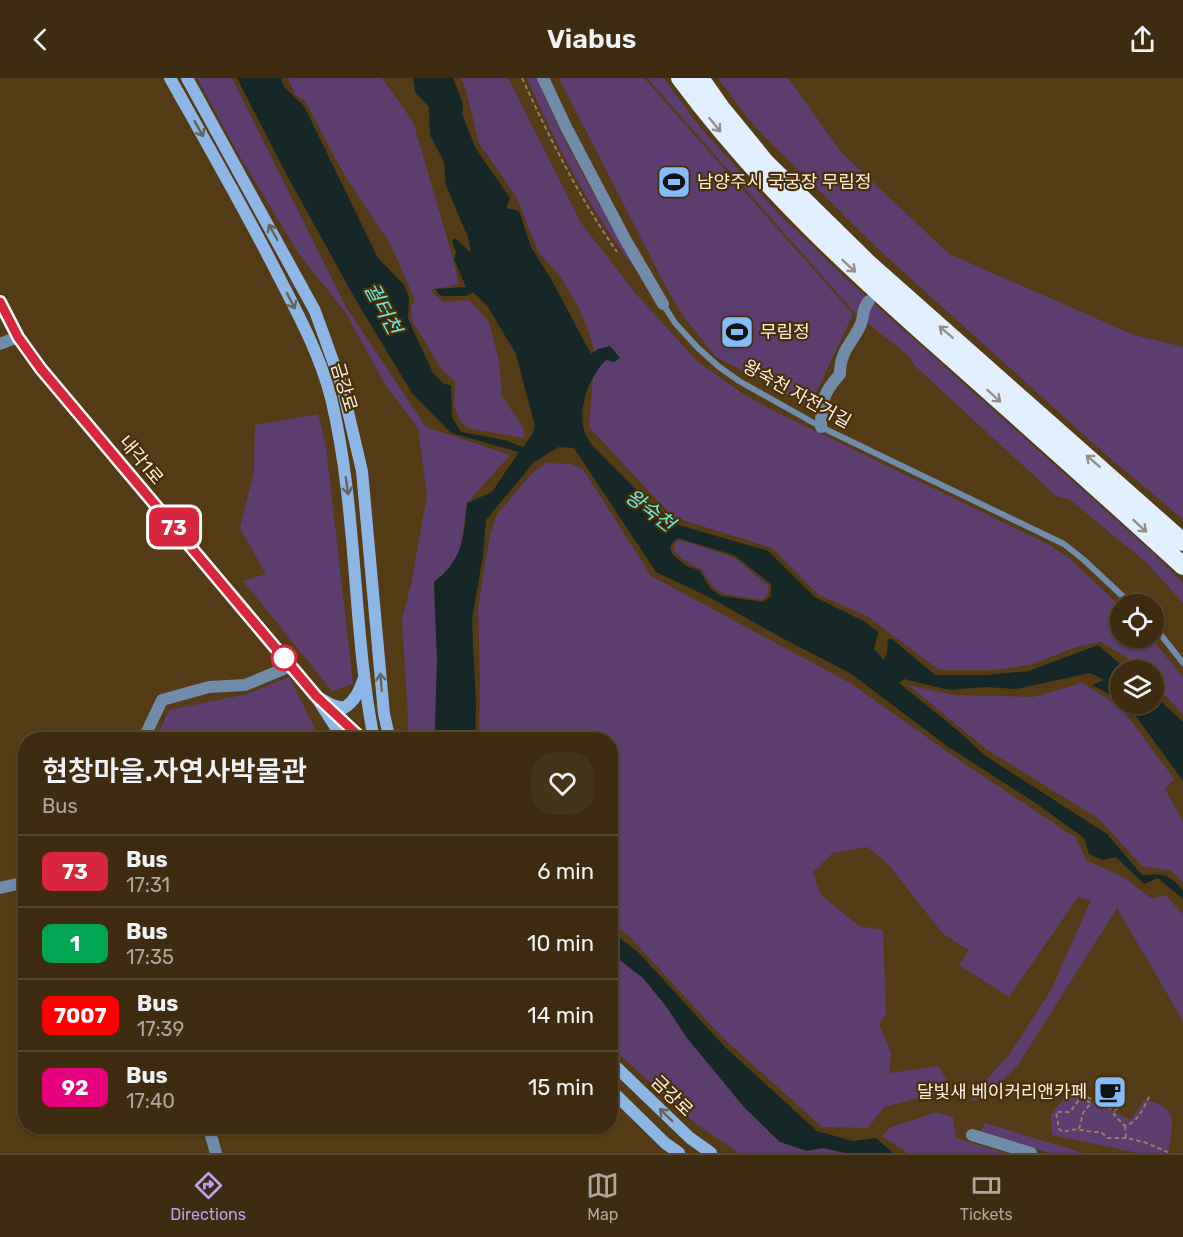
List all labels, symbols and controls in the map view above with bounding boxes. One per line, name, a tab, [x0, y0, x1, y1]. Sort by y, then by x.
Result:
icon: back	[24, 23, 57, 56]
text: Viabus	[547, 23, 636, 55]
icon: share	[1126, 23, 1159, 56]
one-way arrow	[708, 117, 722, 132]
one-way arrow	[193, 120, 205, 137]
sports icon: 남양주시 국궁장 무림정	[656, 164, 692, 200]
place label: 남양주시 국궁장 무림정	[697, 171, 871, 193]
one-way arrow	[267, 224, 279, 241]
one-way arrow	[842, 259, 857, 273]
water label: 궐터천	[359, 278, 408, 340]
one-way arrow	[286, 291, 297, 309]
sports icon: 무림정	[719, 314, 755, 350]
place label: 무림정	[760, 321, 810, 343]
one-way arrow	[939, 325, 954, 339]
street label: 왕숙천 자전거길	[739, 355, 855, 433]
street label: 금강로	[326, 360, 362, 414]
one-way arrow	[986, 389, 1001, 403]
street label: 내각1로	[114, 431, 168, 489]
one-way arrow	[1086, 454, 1101, 468]
one-way arrow	[342, 476, 353, 496]
water label: 왕숙천	[621, 484, 681, 538]
line badge: 73	[147, 508, 201, 546]
text: 73	[161, 515, 187, 540]
one-way arrow	[1132, 519, 1147, 533]
map controls	[1110, 594, 1164, 714]
button: locate	[1110, 594, 1164, 648]
unlabelled marker	[271, 645, 297, 671]
button: layers	[1110, 660, 1164, 714]
one-way arrow	[375, 672, 386, 692]
button: heart	[531, 752, 594, 815]
text: 현창마을.자연사박물관	[42, 755, 307, 788]
text: Bus	[42, 794, 78, 818]
text: Bus	[126, 846, 168, 873]
text: 6 min	[537, 858, 594, 885]
text: 73	[62, 859, 88, 884]
text: 17:31	[126, 873, 170, 897]
text: Bus	[126, 918, 168, 945]
text: 10 min	[527, 930, 594, 957]
text: 1	[70, 931, 80, 956]
text: 17:35	[126, 945, 174, 969]
text: Bus	[137, 990, 178, 1017]
text: 14 min	[527, 1002, 594, 1029]
text: 7007	[54, 1003, 107, 1028]
text: 17:39	[137, 1017, 184, 1041]
text: Bus	[126, 1062, 168, 1089]
street label: 금강로	[646, 1071, 698, 1121]
text: 15 min	[528, 1074, 594, 1101]
cafe icon: 달빛새 베이커리앤카페	[1092, 1074, 1128, 1110]
text: 92	[61, 1075, 89, 1100]
place label: 달빛새 베이커리앤카페	[917, 1081, 1087, 1103]
text: 17:40	[126, 1089, 175, 1113]
one-way arrow	[659, 1108, 674, 1123]
tab: Directions	[170, 1169, 246, 1224]
tab: Map	[586, 1169, 619, 1224]
tab: Tickets	[960, 1169, 1013, 1224]

